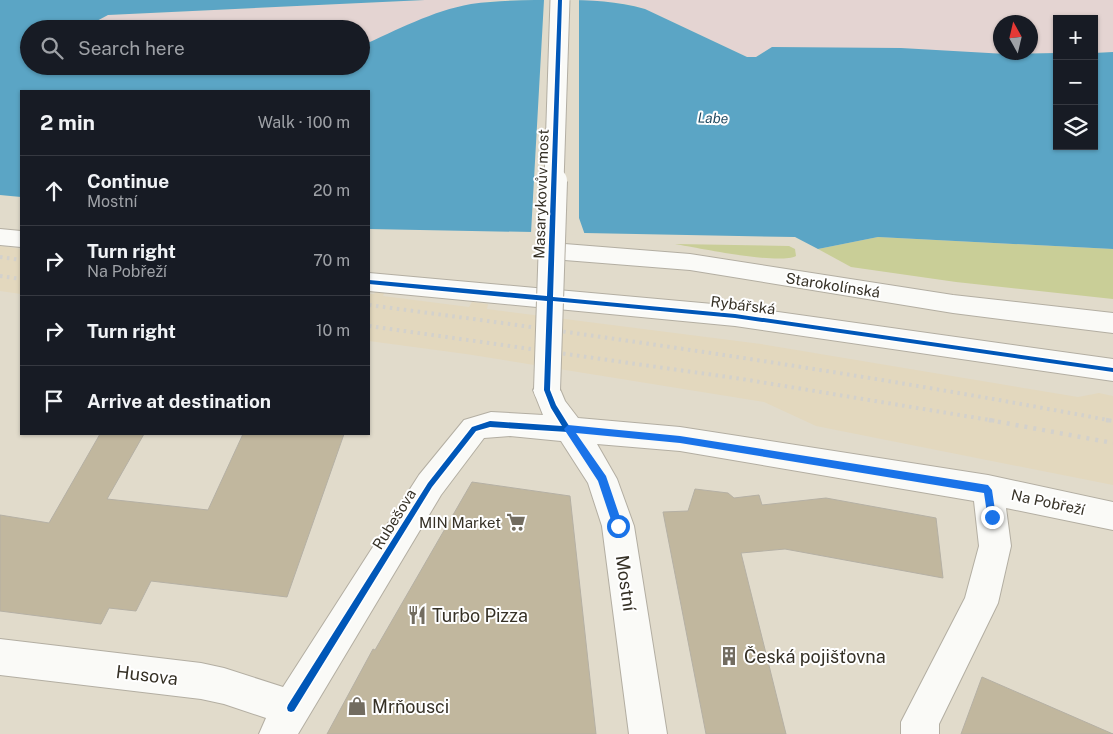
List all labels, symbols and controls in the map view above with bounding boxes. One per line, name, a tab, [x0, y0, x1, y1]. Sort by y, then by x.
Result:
north arrow	[993, 15, 1038, 60]
map controls	[1053, 15, 1098, 150]
button: +	[1053, 15, 1098, 60]
search box	[20, 20, 370, 75]
icon: search	[38, 34, 66, 62]
text: Search here	[78, 37, 185, 59]
button: −	[1053, 60, 1098, 105]
button: layers	[1053, 105, 1098, 150]
water label: Labe	[697, 109, 729, 127]
text: 2 min	[40, 110, 95, 135]
text: Walk · 100 m	[258, 113, 350, 132]
street label: Masarykovův most	[530, 129, 552, 259]
text: Continue	[87, 170, 169, 192]
icon: ahead	[40, 177, 68, 205]
text: 20 m	[313, 181, 350, 200]
text: Mostní	[87, 192, 137, 211]
text: Turn right	[87, 240, 176, 262]
icon: right	[40, 247, 68, 275]
text: 70 m	[313, 251, 350, 270]
text: Na Pobřeží	[87, 262, 167, 281]
street label: Starokolínská	[785, 269, 881, 301]
street label: Rybářská	[710, 293, 776, 317]
icon: right	[40, 317, 68, 345]
text: Turn right	[87, 320, 176, 342]
text: 10 m	[316, 321, 350, 340]
icon: arrive	[40, 387, 68, 415]
text: Arrive at destination	[87, 390, 271, 412]
street label: Rubešova	[369, 486, 419, 552]
street label: Na Pobřeží	[1010, 486, 1087, 518]
route end	[981, 506, 1004, 529]
supermarket icon: MIN Market	[505, 511, 527, 533]
place label: MIN Market	[419, 514, 501, 531]
route start	[607, 515, 630, 538]
street label: Mostní	[612, 554, 640, 613]
restaurant icon: Turbo Pizza	[406, 604, 428, 626]
place label: Turbo Pizza	[432, 605, 528, 626]
building icon: Česká pojišťovna	[718, 645, 740, 667]
place label: Česká pojišťovna	[744, 646, 886, 667]
street label: Husova	[115, 661, 179, 689]
shop icon: Mrňousci	[346, 695, 368, 717]
place label: Mrňousci	[372, 696, 449, 717]

